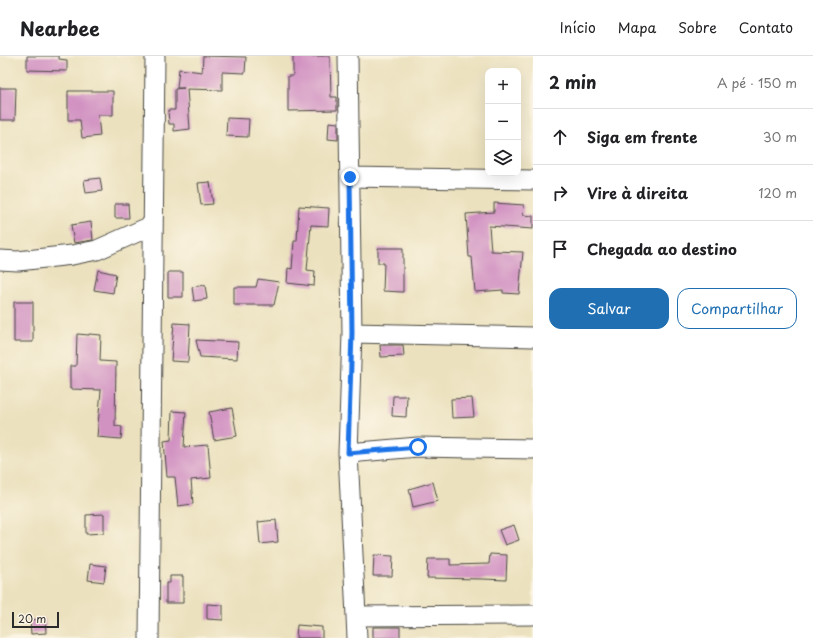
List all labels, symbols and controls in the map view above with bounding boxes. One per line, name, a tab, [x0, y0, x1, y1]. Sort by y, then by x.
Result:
text: Nearbee	[20, 14, 100, 42]
text: Início	[560, 17, 596, 38]
text: Mapa	[618, 17, 656, 38]
text: Sobre	[678, 17, 717, 38]
text: Contato	[739, 17, 793, 38]
map controls	[485, 68, 521, 176]
button: +	[485, 68, 521, 104]
text: 2 min	[549, 69, 596, 95]
text: A pé · 150 m	[717, 73, 797, 92]
button: −	[485, 104, 521, 140]
text: Siga em frente	[587, 125, 697, 148]
icon: ahead	[549, 126, 571, 148]
text: 30 m	[763, 127, 797, 146]
button: layers	[485, 140, 521, 176]
route end	[341, 168, 359, 186]
text: Vire à direita	[587, 181, 688, 204]
icon: right	[549, 182, 571, 204]
text: 120 m	[758, 183, 797, 202]
text: Chegada ao destino	[587, 237, 737, 260]
icon: arrive	[549, 238, 571, 260]
button: Salvar	[549, 288, 669, 329]
button: Compartilhar	[677, 288, 797, 329]
route start	[409, 438, 427, 456]
scale bar	[12, 610, 59, 629]
text: 20 m	[18, 610, 46, 627]

